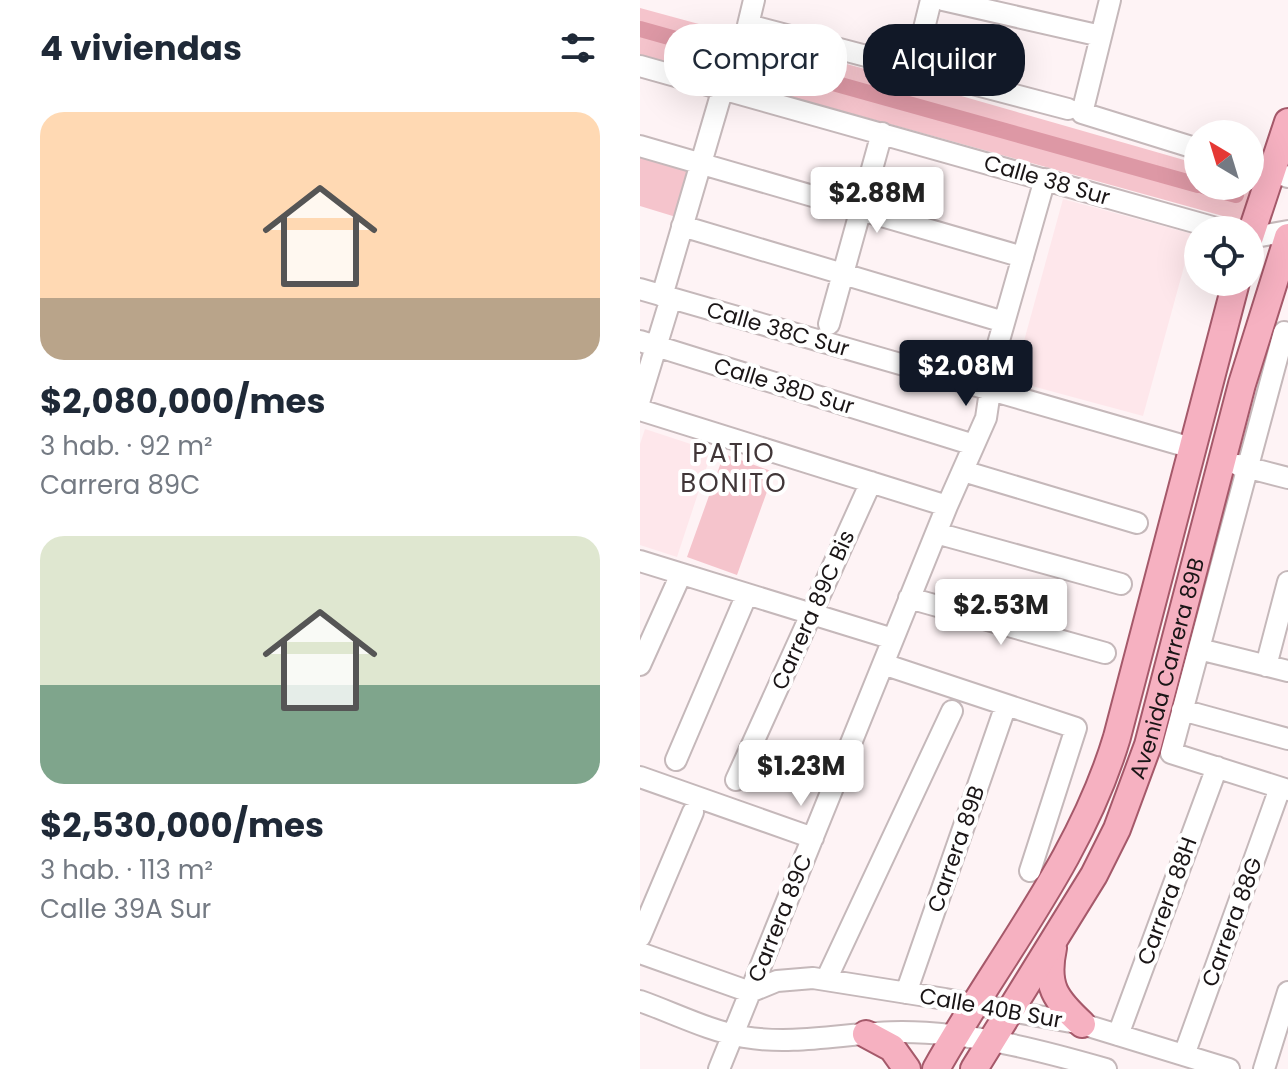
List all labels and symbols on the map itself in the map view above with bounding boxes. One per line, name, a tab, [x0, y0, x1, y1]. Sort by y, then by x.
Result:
north arrow	[1184, 120, 1264, 200]
street label: Calle 38 Sur	[980, 147, 1114, 213]
pin: $2.88M	[812, 167, 942, 235]
street label: Calle 38C Sur	[703, 294, 853, 364]
pin: $2.08M	[901, 340, 1031, 408]
street label: Calle 38D Sur	[710, 350, 858, 422]
district label: PATIO BONITO	[680, 435, 788, 501]
street label: Carrera 89C Bis	[764, 525, 862, 695]
street label: Avenida Carrera 89B	[1121, 554, 1212, 783]
pin: $2.53M	[936, 579, 1066, 647]
pin: $1.23M	[736, 740, 866, 808]
street label: Carrera 89B	[920, 782, 992, 916]
street label: Carrera 88H	[1130, 833, 1204, 969]
street label: Carrera 89C	[740, 849, 820, 987]
street label: Carrera 88G	[1194, 853, 1270, 991]
street label: Calle 40B Sur	[917, 980, 1065, 1036]

